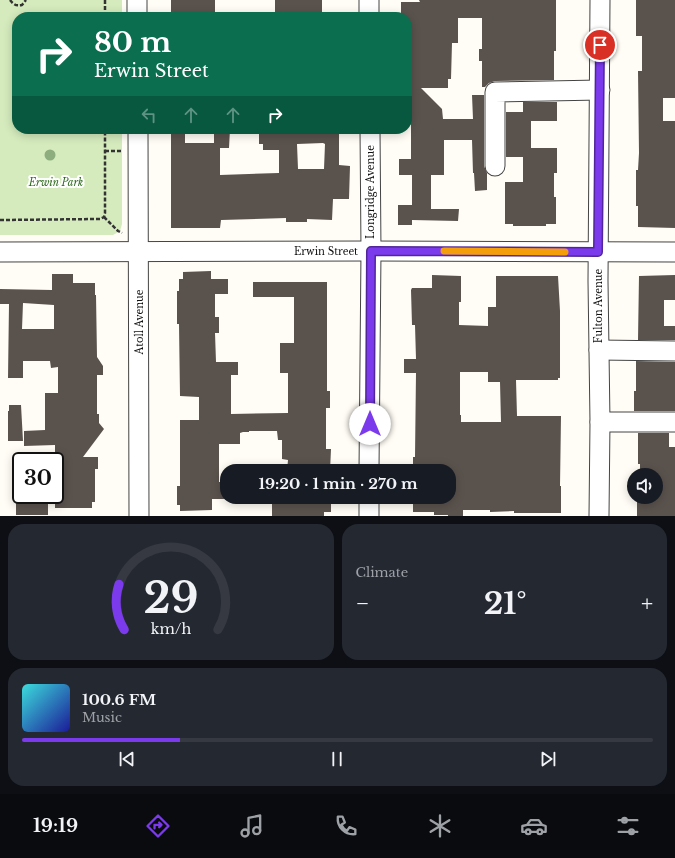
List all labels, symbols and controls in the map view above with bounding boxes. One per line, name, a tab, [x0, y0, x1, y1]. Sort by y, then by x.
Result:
text: 80 m	[94, 25, 171, 60]
icon: right	[28, 28, 80, 80]
pin	[583, 28, 617, 62]
icon: arrive	[589, 34, 611, 56]
text: Erwin Street	[94, 60, 209, 82]
icon: left	[138, 104, 160, 126]
icon: ahead	[180, 104, 202, 126]
icon: ahead	[222, 104, 244, 126]
icon: right	[264, 104, 286, 126]
street label: Longridge Avenue	[364, 145, 377, 239]
park label: Erwin Park	[28, 176, 83, 189]
street label: Erwin Street	[294, 245, 358, 258]
street label: Fulton Avenue	[592, 269, 605, 343]
street label: Atoll Avenue	[133, 289, 146, 356]
position arrow	[349, 403, 391, 445]
speed limit sign: 30	[12, 452, 64, 504]
map controls	[627, 468, 663, 504]
button: sound	[627, 468, 663, 504]
text: 19:20 · 1 min · 270 m	[258, 474, 418, 493]
text: Climate	[356, 564, 408, 581]
text: 29	[143, 573, 198, 624]
text: 21°	[484, 585, 526, 622]
text: −	[356, 590, 369, 617]
text: +	[641, 590, 653, 617]
text: km/h	[150, 620, 191, 638]
text: 100.6 FM	[82, 690, 156, 709]
text: Music	[82, 709, 122, 726]
icon: previous	[116, 748, 138, 770]
icon: pause	[326, 748, 348, 770]
icon: next	[537, 748, 559, 770]
icon: directions	[144, 812, 172, 840]
icon: music	[238, 812, 266, 840]
icon: phone	[332, 812, 360, 840]
icon: climate	[426, 812, 454, 840]
icon: car	[520, 812, 548, 840]
icon: filters	[614, 812, 642, 840]
text: 19:19	[33, 815, 78, 837]

